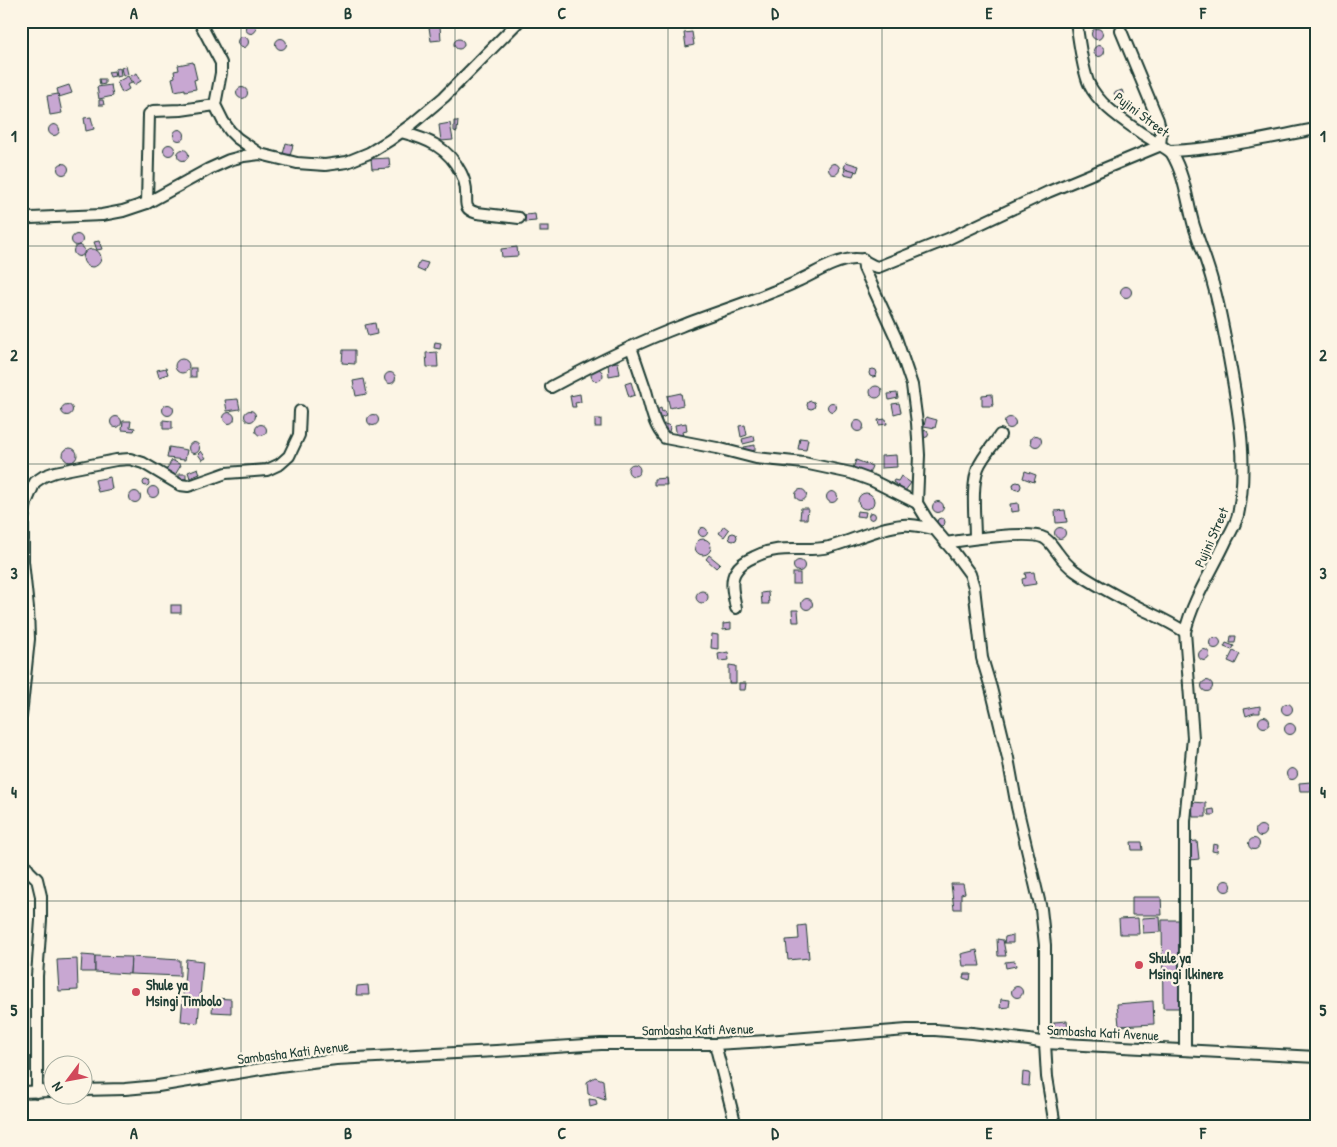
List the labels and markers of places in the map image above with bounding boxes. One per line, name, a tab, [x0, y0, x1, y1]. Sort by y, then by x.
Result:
place label: Shule ya Msingi Ilkinere	[1149, 948, 1224, 985]
marker: Shule ya Msingi Ilkinere	[1133, 959, 1145, 971]
place label: Shule ya Msingi Timbolo	[146, 975, 222, 1012]
marker: Shule ya Msingi Timbolo	[130, 986, 142, 998]

